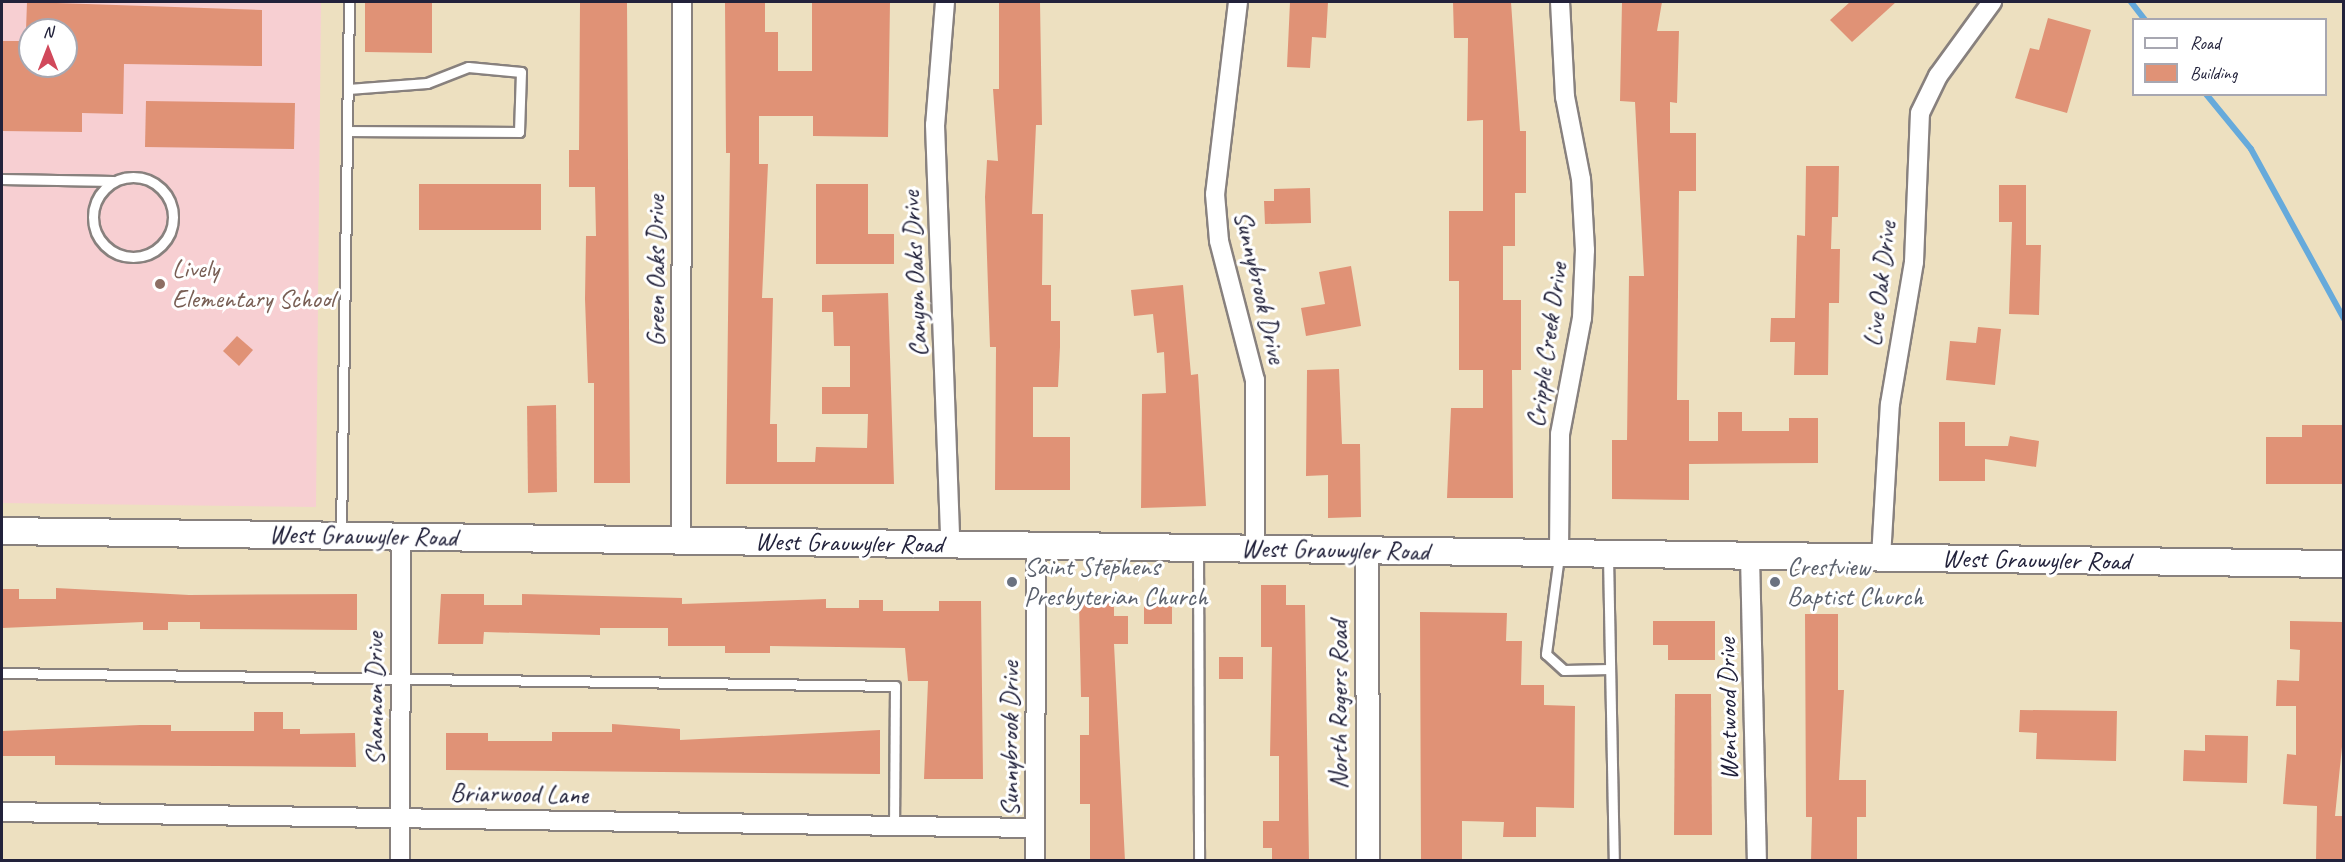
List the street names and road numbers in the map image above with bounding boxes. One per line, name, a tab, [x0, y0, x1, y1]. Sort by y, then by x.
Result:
street label: Canyon Oaks Drive	[895, 190, 935, 358]
street label: Green Oaks Drive	[640, 195, 672, 347]
street label: Sunnybrook Drive	[1227, 208, 1293, 366]
street label: Live Oak Drive	[1857, 219, 1903, 349]
street label: Cripple Creek Drive	[1520, 260, 1574, 430]
street label: West Grauwyler Road	[269, 519, 457, 553]
street label: West Grauwyler Road	[755, 526, 943, 560]
street label: West Grauwyler Road	[1241, 533, 1429, 567]
street label: West Grauwyler Road	[1942, 543, 2130, 577]
street label: North Rogers Road	[1323, 620, 1355, 790]
street label: Shannon Drive	[359, 632, 391, 766]
street label: Wentwood Drive	[1711, 637, 1745, 781]
street label: Sunnybrook Drive	[994, 661, 1026, 817]
street label: Briarwood Lane	[449, 777, 589, 811]

